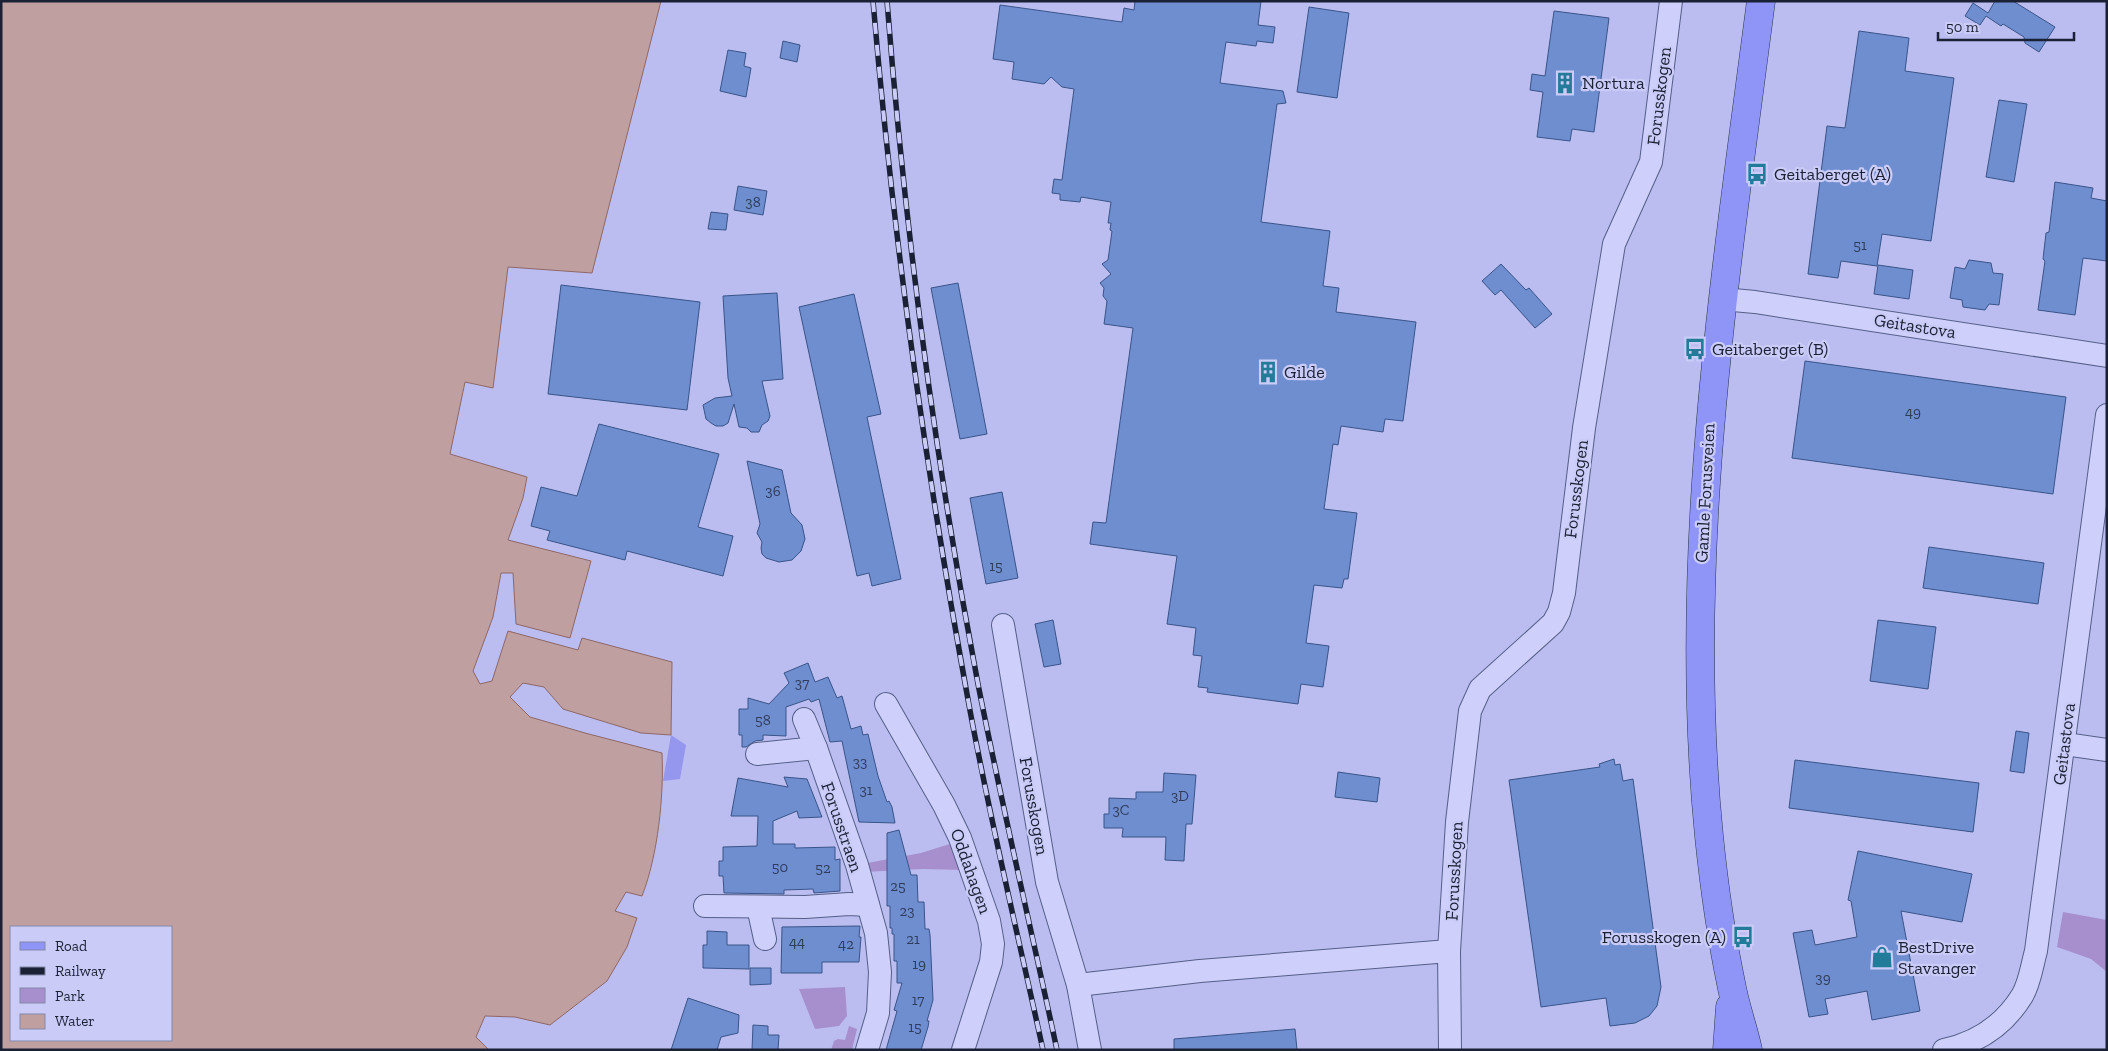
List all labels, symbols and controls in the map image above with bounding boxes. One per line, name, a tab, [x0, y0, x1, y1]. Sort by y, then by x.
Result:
scale bar	[1938, 10, 2074, 42]
text: 50 m	[1946, 18, 1979, 36]
street label: Forusskogen	[1642, 45, 1676, 147]
building icon: Nortura	[1552, 70, 1578, 96]
place label: Nortura	[1582, 72, 1645, 94]
bus stop icon: Geitaberget (A)	[1744, 161, 1770, 187]
place label: Geitaberget (A)	[1774, 163, 1891, 185]
house number: 38	[745, 193, 761, 211]
house number: 51	[1853, 236, 1867, 254]
street label: Geitastova	[1872, 309, 1958, 343]
bus stop icon: Geitaberget (B)	[1682, 336, 1708, 362]
place label: Geitaberget (B)	[1712, 338, 1828, 360]
building icon: Gilde	[1255, 359, 1281, 385]
place label: Gilde	[1284, 361, 1325, 383]
house number: 49	[1905, 403, 1921, 421]
street label: Gamle Forusveien	[1690, 422, 1720, 563]
street label: Forusskogen	[1559, 438, 1593, 540]
house number: 36	[765, 482, 781, 500]
house number: 15	[989, 557, 1003, 575]
house number: 37	[795, 674, 809, 692]
street label: Geitastova	[2048, 701, 2080, 786]
house number: 58	[755, 711, 771, 729]
house number: 33	[853, 753, 867, 771]
street label: Forusskogen	[1015, 755, 1054, 857]
street label: Forusstraen	[816, 779, 868, 876]
house number: 31	[859, 781, 873, 799]
house number: 3D	[1171, 787, 1189, 805]
house number: 3C	[1112, 801, 1130, 819]
street label: Forusskogen	[1440, 820, 1468, 921]
street label: Oddahagen	[945, 825, 997, 917]
house number: 50	[772, 858, 788, 876]
house number: 52	[815, 859, 831, 877]
house number: 25	[890, 877, 906, 895]
house number: 23	[899, 902, 915, 920]
bus stop icon: Forusskogen (A)	[1730, 924, 1756, 950]
legend	[10, 926, 172, 1041]
place label: Forusskogen (A)	[1602, 926, 1726, 948]
house number: 21	[906, 930, 920, 948]
house number: 44	[789, 933, 805, 951]
house number: 42	[838, 935, 854, 953]
place label: BestDrive Stavanger	[1898, 936, 1977, 979]
text: Road	[55, 937, 88, 955]
shop icon: BestDrive Stavanger	[1869, 944, 1895, 970]
house number: 19	[912, 955, 926, 973]
text: Railway	[55, 962, 106, 980]
house number: 39	[1815, 969, 1831, 987]
text: Park	[55, 987, 85, 1005]
house number: 17	[912, 991, 924, 1009]
text: Water	[55, 1012, 95, 1030]
house number: 15	[908, 1018, 922, 1036]

